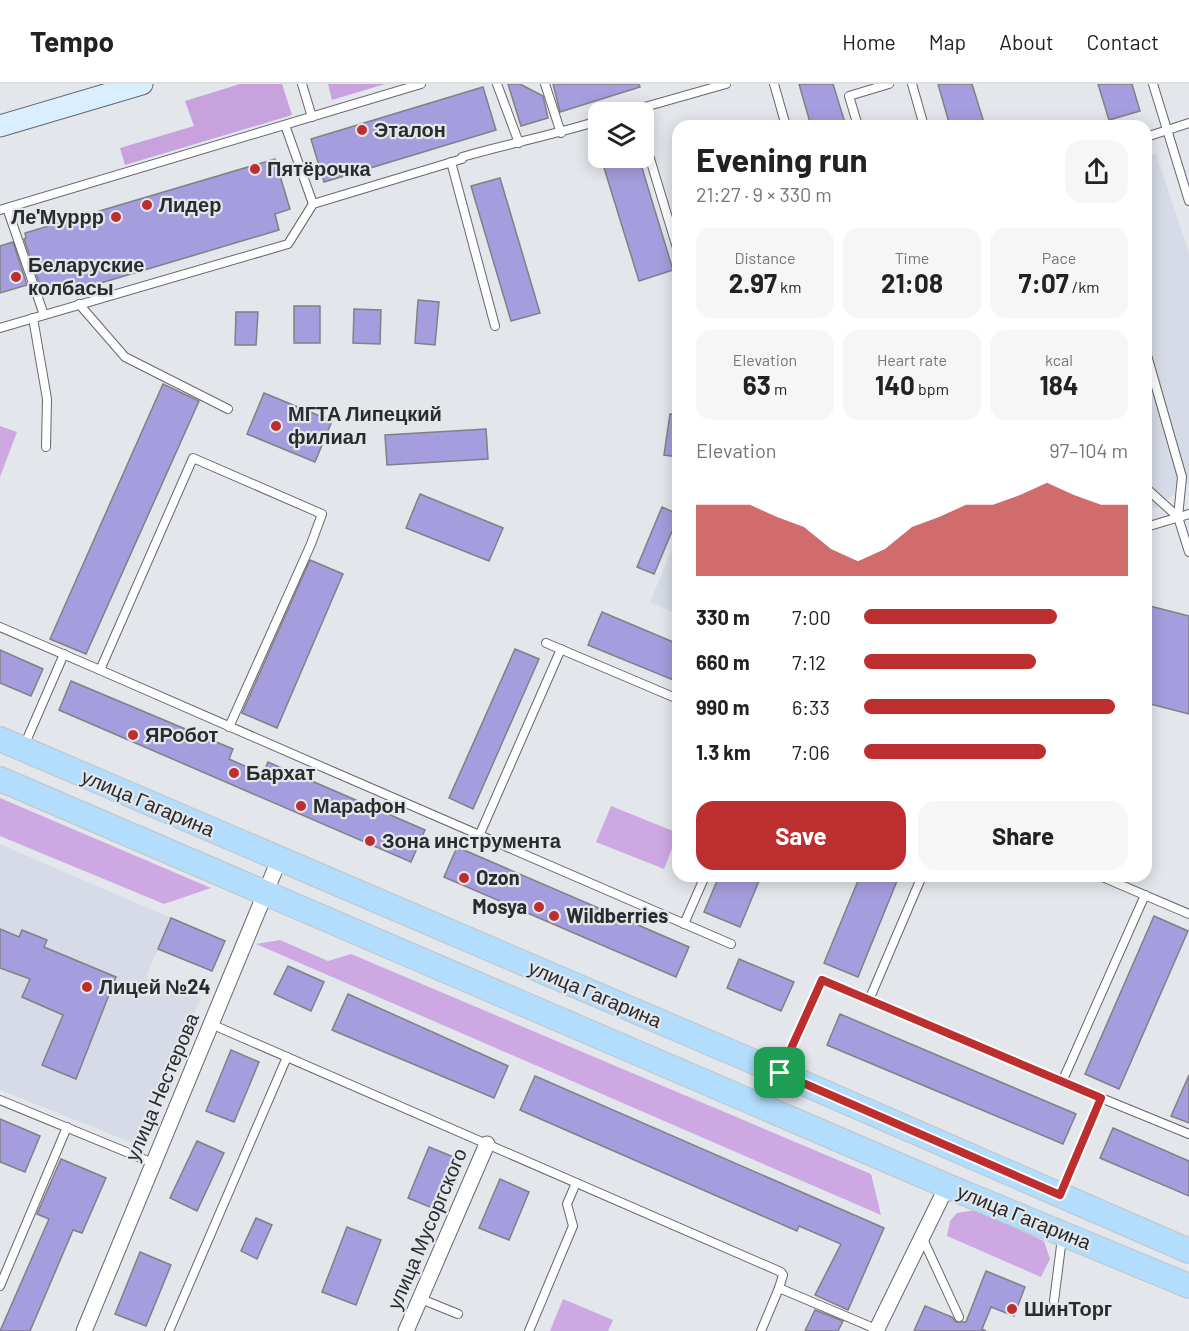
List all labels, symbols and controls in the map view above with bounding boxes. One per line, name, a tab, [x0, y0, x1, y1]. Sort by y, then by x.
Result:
text: Tempo	[30, 24, 114, 58]
text: Home	[842, 29, 896, 54]
text: Map	[929, 29, 966, 54]
text: About	[999, 29, 1054, 54]
text: Contact	[1087, 29, 1159, 54]
map controls	[588, 102, 654, 168]
button: layers	[588, 102, 654, 168]
place label: Эталон	[374, 117, 446, 141]
marker: Эталон	[355, 123, 369, 137]
text: Evening run	[696, 139, 868, 179]
button: share	[1065, 140, 1128, 203]
place label: Пятёрочка	[267, 156, 372, 180]
marker: Пятёрочка	[248, 162, 262, 176]
text: 21:27 · 9 × 330 m	[696, 182, 832, 206]
place label: Лидер	[159, 192, 221, 216]
marker: Лидер	[140, 198, 154, 212]
place label: Ле'Муррр	[11, 204, 104, 228]
marker: Ле'Муррр	[109, 210, 123, 224]
text: Distance	[735, 248, 795, 267]
text: Time	[895, 248, 929, 267]
text: Pace	[1042, 248, 1076, 267]
place label: Беларуские колбасы	[28, 252, 144, 299]
text: 2.97	[729, 267, 777, 298]
text: 21:08	[881, 267, 943, 298]
text: 7:07	[1019, 267, 1069, 298]
marker: Беларуские колбасы	[9, 270, 23, 284]
text: km	[777, 277, 801, 296]
text: /km	[1069, 277, 1099, 296]
text: Elevation	[733, 350, 797, 369]
text: Heart rate	[877, 350, 947, 369]
text: kcal	[1045, 350, 1073, 369]
text: 63	[743, 369, 771, 400]
text: 140	[875, 369, 915, 400]
text: 184	[1039, 369, 1079, 400]
text: m	[771, 379, 787, 398]
text: bpm	[915, 379, 949, 398]
place label: МГТА Липецкий филиал	[288, 401, 442, 448]
marker: МГТА Липецкий филиал	[269, 419, 283, 433]
text: Elevation	[696, 438, 777, 462]
text: 97–104 m	[1049, 438, 1128, 462]
text: 330 m	[696, 605, 750, 629]
text: 7:00	[792, 605, 831, 629]
text: 660 m	[696, 650, 750, 674]
text: 7:12	[792, 650, 826, 674]
text: 990 m	[696, 695, 749, 719]
text: 6:33	[792, 695, 830, 719]
place label: ЯРобот	[145, 722, 219, 746]
marker: ЯРобот	[126, 728, 140, 742]
text: 1.3 km	[696, 740, 751, 764]
text: 7:06	[792, 740, 830, 764]
place label: Бархат	[246, 760, 316, 784]
street label: улица Гагарина	[78, 763, 219, 841]
marker: Бархат	[227, 766, 241, 780]
place label: Марафон	[313, 793, 406, 817]
marker: Марафон	[294, 799, 308, 813]
button: Save	[696, 801, 906, 870]
button: Share	[918, 801, 1128, 870]
place label: Зона инструмента	[382, 828, 562, 852]
marker: Зона инструмента	[363, 834, 377, 848]
place label: Ozon	[476, 865, 520, 889]
marker: Ozon	[457, 871, 471, 885]
place label: Mosya	[472, 894, 527, 918]
marker: Mosya	[532, 900, 546, 914]
place label: Wildberries	[566, 903, 668, 927]
marker: Wildberries	[547, 909, 561, 923]
street label: улица Гагарина	[525, 954, 666, 1032]
place label: Лицей №24	[99, 974, 211, 998]
marker: Лицей №24	[80, 980, 94, 994]
street label: улица Нестерова	[119, 1008, 203, 1164]
pin	[754, 1047, 805, 1098]
icon: arrive	[763, 1056, 796, 1089]
street label: улица Мусоргского	[381, 1144, 471, 1313]
street label: улица Гагарина	[954, 1178, 1096, 1254]
place label: ШинТорг	[1024, 1296, 1112, 1320]
marker: ШинТорг	[1005, 1302, 1019, 1316]

